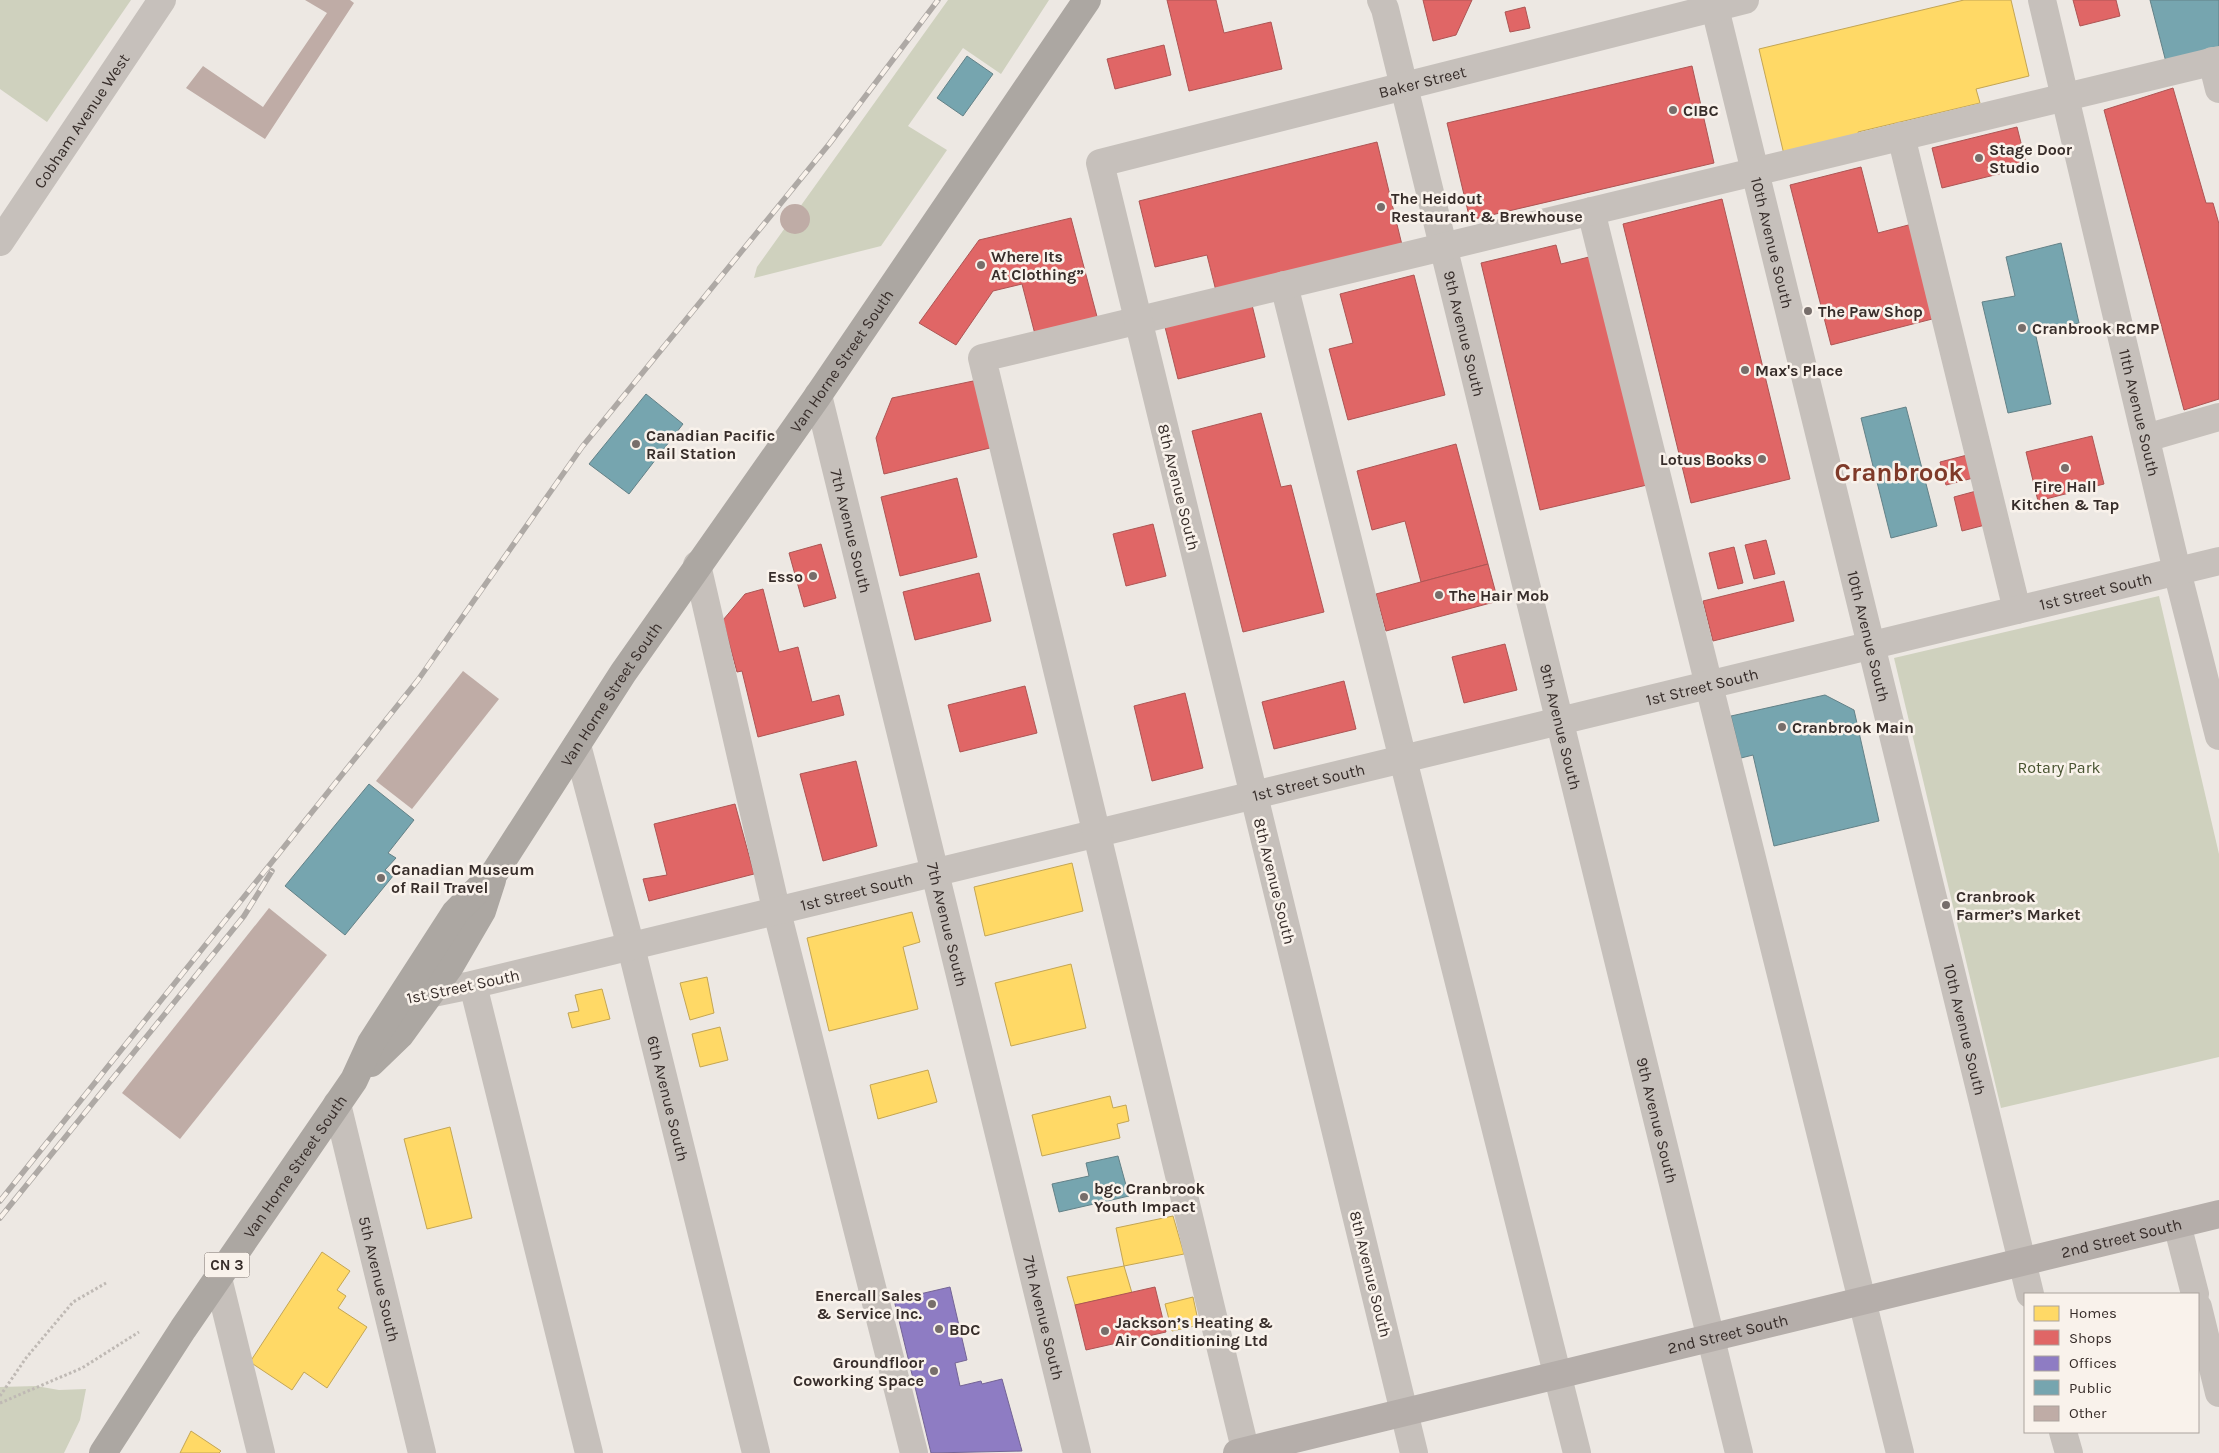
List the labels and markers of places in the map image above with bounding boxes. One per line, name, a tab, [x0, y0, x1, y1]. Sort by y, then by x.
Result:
place label: CIBC	[1683, 101, 1719, 120]
marker: CIBC	[1667, 104, 1679, 116]
place label: Stage Door Studio	[1989, 140, 2073, 177]
marker: Stage Door Studio	[1973, 152, 1985, 164]
place label: The Heidout Restaurant & Brewhouse	[1391, 189, 1583, 226]
marker: The Heidout Restaurant & Brewhouse	[1375, 201, 1387, 213]
place label: Where Its At Clothing”	[991, 247, 1084, 284]
marker: Where Its At Clothing”	[975, 259, 987, 271]
place label: The Paw Shop	[1818, 302, 1923, 321]
marker: The Paw Shop	[1802, 305, 1814, 317]
place label: Cranbrook RCMP	[2032, 319, 2159, 338]
marker: Cranbrook RCMP	[2016, 322, 2028, 334]
place label: Max's Place	[1755, 361, 1843, 380]
marker: Max's Place	[1739, 364, 1751, 376]
place label: Canadian Pacific Rail Station	[646, 426, 775, 463]
marker: Canadian Pacific Rail Station	[630, 438, 642, 450]
place label: Lotus Books	[1660, 450, 1752, 469]
marker: Lotus Books	[1756, 453, 1768, 465]
marker: Fire Hall Kitchen & Tap	[2059, 462, 2071, 474]
place label: Fire Hall Kitchen & Tap	[2011, 477, 2120, 514]
place label: Esso	[768, 567, 803, 586]
marker: Esso	[807, 570, 819, 582]
place label: The Hair Mob	[1449, 586, 1549, 605]
marker: The Hair Mob	[1433, 589, 1445, 601]
place label: Cranbrook Main	[1792, 718, 1914, 737]
marker: Cranbrook Main	[1776, 721, 1788, 733]
place label: Canadian Museum of Rail Travel	[391, 860, 534, 897]
marker: Canadian Museum of Rail Travel	[375, 872, 387, 884]
place label: Cranbrook Farmer’s Market	[1956, 887, 2081, 924]
marker: Cranbrook Farmer’s Market	[1940, 899, 1952, 911]
place label: bgc Cranbrook Youth Impact	[1094, 1179, 1206, 1216]
marker: bgc Cranbrook Youth Impact	[1078, 1191, 1090, 1203]
place label: Enercall Sales & Service Inc.	[815, 1286, 923, 1323]
marker: Enercall Sales & Service Inc.	[926, 1298, 938, 1310]
place label: Jackson’s Heating & Air Conditioning Ltd	[1115, 1313, 1273, 1350]
place label: BDC	[949, 1320, 981, 1339]
marker: BDC	[933, 1323, 945, 1335]
marker: Jackson’s Heating & Air Conditioning Ltd	[1099, 1325, 1111, 1337]
place label: Groundfloor Coworking Space	[793, 1353, 925, 1390]
marker: Groundfloor Coworking Space	[928, 1365, 940, 1377]

